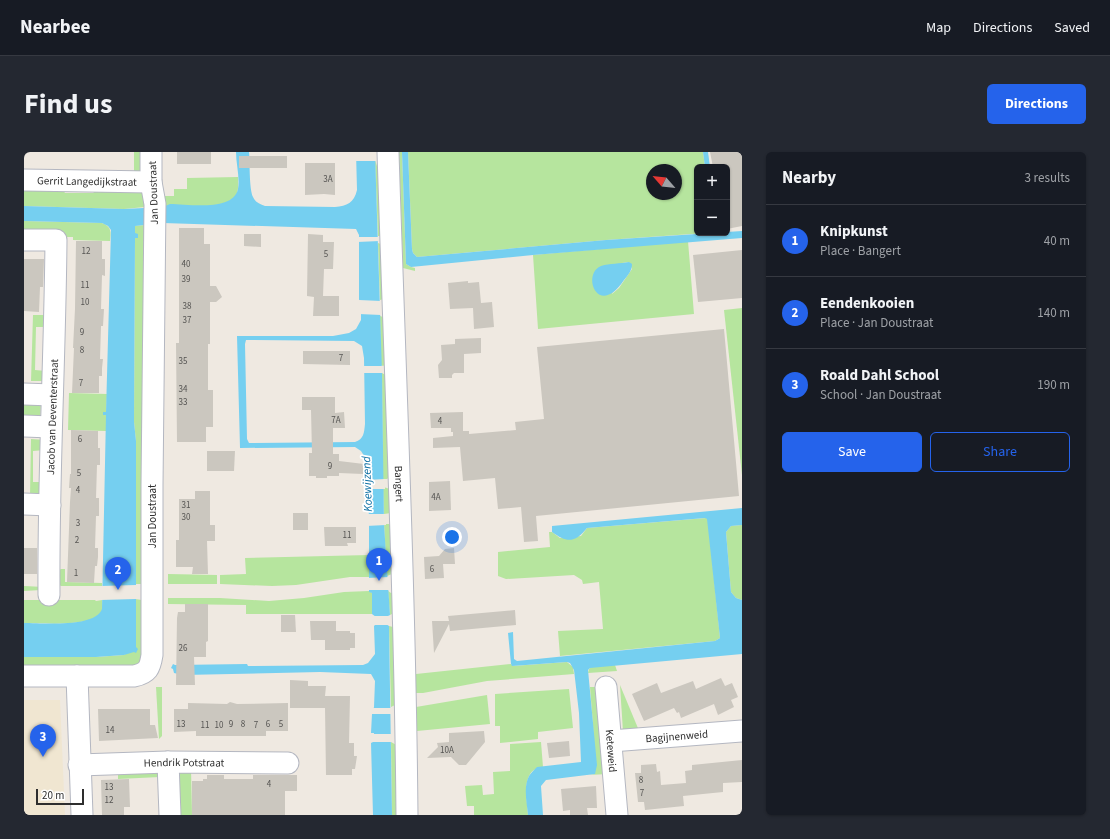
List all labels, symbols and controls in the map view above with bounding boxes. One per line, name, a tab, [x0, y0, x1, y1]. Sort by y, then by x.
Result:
text: Nearbee	[20, 14, 90, 41]
text: Map	[926, 18, 951, 38]
text: Directions	[973, 18, 1032, 38]
text: Saved	[1054, 18, 1090, 38]
text: Find us	[24, 84, 112, 124]
button: Directions	[987, 84, 1086, 124]
street label: Jan Doustraat	[145, 160, 162, 225]
north arrow	[646, 164, 682, 200]
map controls	[694, 164, 730, 236]
button: +	[694, 164, 730, 200]
text: Nearby	[782, 166, 836, 190]
text: 3 results	[1025, 169, 1070, 187]
street label: Gerrit Langedijkstraat	[37, 173, 137, 190]
house number: 3A	[323, 173, 333, 186]
button: −	[694, 200, 730, 236]
text: Knipkunst	[820, 221, 888, 242]
text: 1	[792, 232, 798, 250]
text: 40 m	[1044, 232, 1070, 250]
text: Place · Bangert	[820, 242, 901, 260]
house number: 12	[82, 245, 91, 258]
house number: 5	[324, 248, 329, 261]
house number: 40	[182, 258, 191, 271]
house number: 39	[182, 273, 191, 286]
house number: 11	[81, 279, 89, 292]
text: Eendenkooien	[820, 293, 914, 314]
house number: 10	[81, 296, 90, 309]
house number: 38	[183, 300, 192, 313]
text: 2	[792, 304, 798, 322]
text: 140 m	[1037, 304, 1070, 322]
house number: 37	[183, 314, 192, 327]
text: Place · Jan Doustraat	[820, 314, 933, 332]
house number: 9	[80, 326, 85, 339]
house number: 8	[80, 344, 85, 357]
house number: 7	[339, 352, 344, 365]
house number: 35	[179, 355, 188, 368]
street label: Jacob van Deventerstraat	[43, 358, 62, 475]
text: Roald Dahl School	[820, 365, 939, 386]
text: 3	[792, 376, 798, 394]
text: 190 m	[1037, 376, 1070, 394]
house number: 7	[79, 377, 84, 390]
house number: 34	[179, 383, 188, 396]
text: School · Jan Doustraat	[820, 386, 942, 404]
house number: 33	[179, 396, 188, 409]
house number: 7A	[331, 414, 341, 427]
house number: 4	[438, 415, 443, 428]
button: Save	[782, 432, 922, 472]
button: Share	[930, 432, 1070, 472]
house number: 6	[78, 433, 83, 446]
water label: Koewijzend	[358, 455, 377, 512]
house number: 9	[328, 460, 333, 473]
street label: Bangert	[391, 465, 407, 503]
house number: 5	[77, 467, 82, 480]
house number: 4	[76, 484, 81, 497]
street label: Jan Doustraat	[145, 484, 160, 548]
house number: 4A	[431, 491, 441, 504]
house number: 31	[182, 499, 190, 512]
house number: 30	[182, 511, 191, 524]
house number: 3	[76, 517, 81, 530]
your location	[442, 527, 462, 547]
house number: 11	[343, 529, 351, 542]
house number: 2	[75, 534, 80, 547]
pin: 1	[366, 548, 392, 581]
pin: 2	[105, 557, 131, 590]
house number: 6	[430, 563, 435, 576]
house number: 1	[74, 567, 78, 580]
house number: 26	[179, 642, 188, 655]
house number: 13	[177, 718, 186, 731]
house number: 9	[229, 718, 234, 731]
house number: 8	[241, 718, 246, 731]
house number: 6	[266, 718, 271, 731]
house number: 5	[279, 718, 284, 731]
house number: 11	[201, 719, 209, 732]
house number: 10	[215, 719, 224, 732]
house number: 7	[254, 719, 259, 732]
pin: 3	[30, 724, 56, 757]
house number: 14	[106, 724, 115, 737]
street label: Bagijnenweid	[645, 727, 709, 746]
street label: Keteweid	[602, 729, 620, 773]
house number: 10A	[440, 744, 454, 757]
street label: Hendrik Potstraat	[143, 755, 225, 771]
house number: 8	[639, 774, 644, 787]
house number: 4	[267, 778, 272, 791]
house number: 13	[105, 781, 114, 794]
scale bar	[36, 787, 84, 806]
house number: 7	[640, 787, 645, 800]
text: 20 m	[42, 788, 64, 803]
house number: 12	[105, 794, 114, 807]

